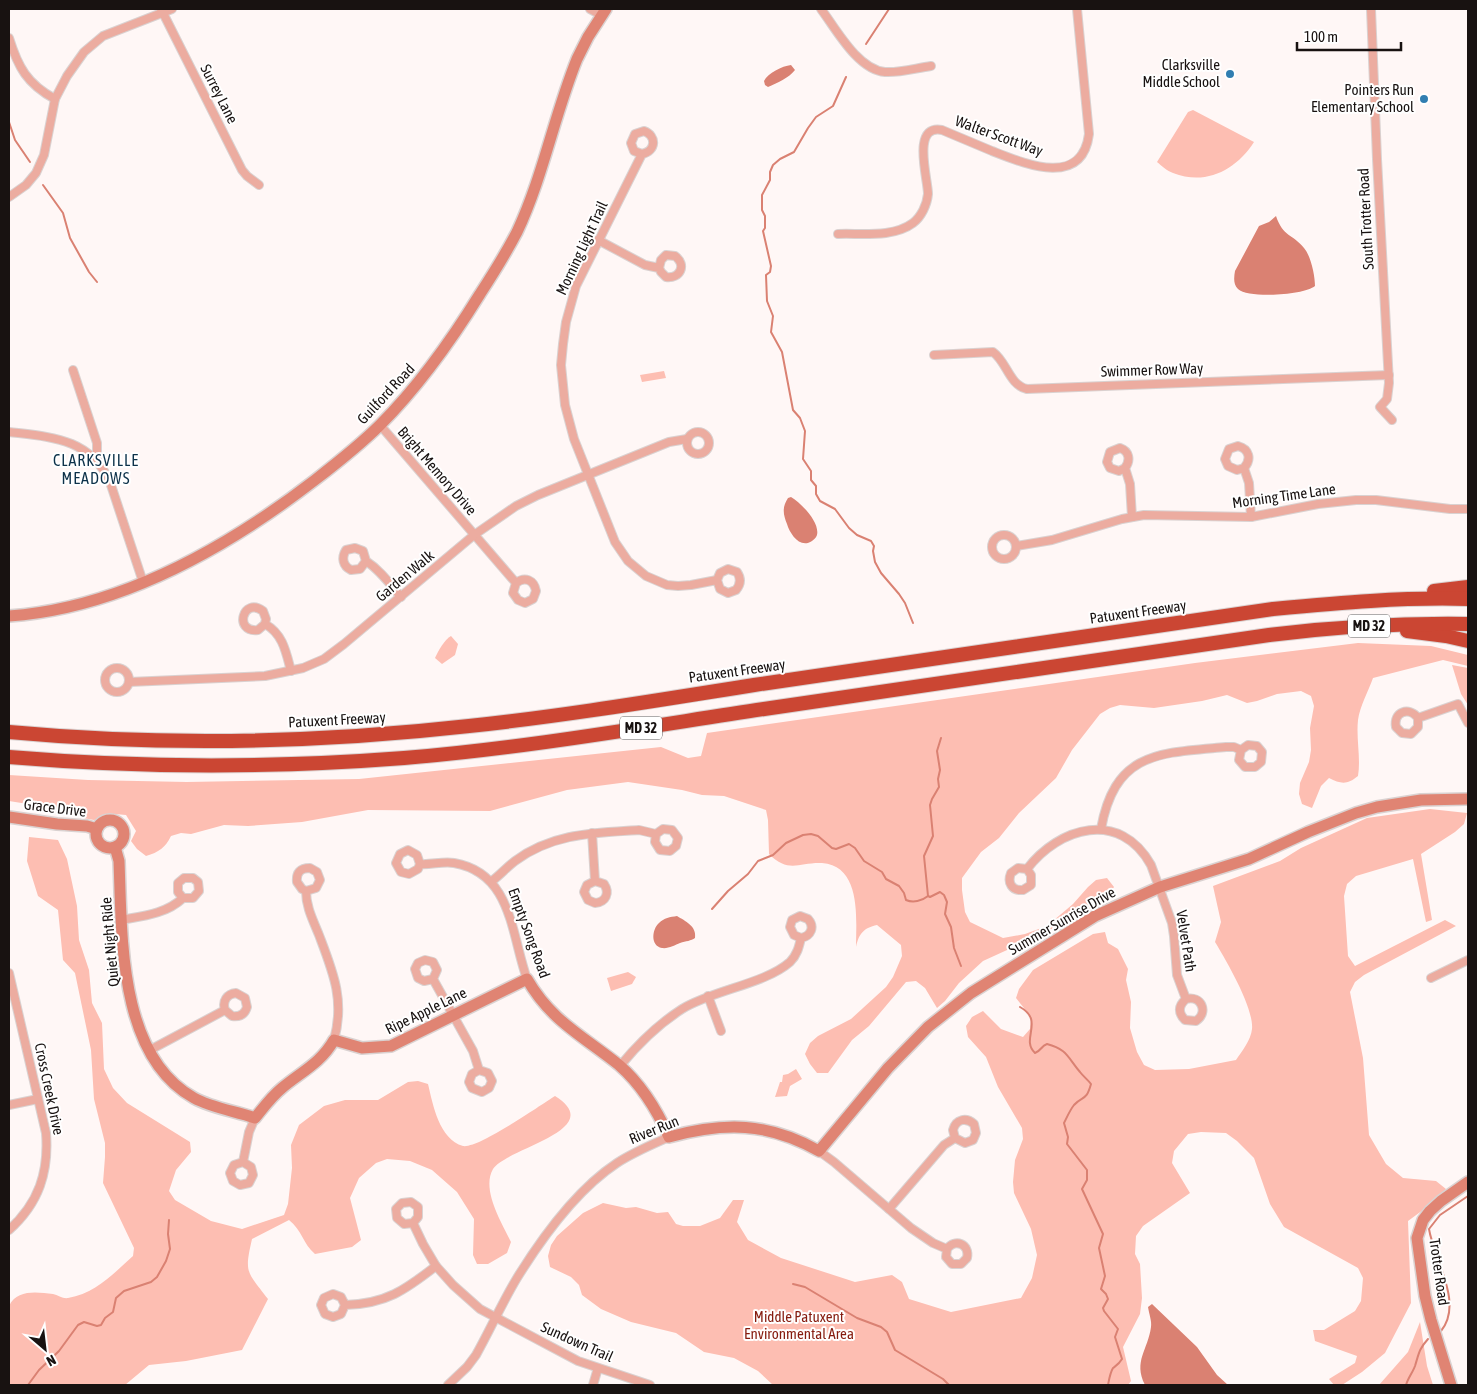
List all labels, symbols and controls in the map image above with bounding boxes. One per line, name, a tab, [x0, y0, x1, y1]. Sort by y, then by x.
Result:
scale bar	[1297, 20, 1401, 52]
text: 100 m	[1304, 28, 1338, 45]
place label: Clarksville Middle School	[1142, 56, 1220, 90]
street label: Surrey Lane	[197, 61, 242, 126]
marker: Clarksville Middle School	[1224, 68, 1236, 80]
place label: Pointers Run Elementary School	[1311, 81, 1414, 115]
marker: Pointers Run Elementary School	[1418, 93, 1430, 105]
street label: Walter Scott Way	[953, 112, 1045, 159]
street label: South Trotter Road	[1354, 168, 1377, 270]
street label: Morning Light Trail	[552, 198, 611, 297]
street label: Swimmer Row Way	[1100, 359, 1203, 380]
street label: Guilford Road	[353, 360, 418, 427]
street label: Bright Memory Drive	[394, 423, 481, 518]
district label: CLARKSVILLE MEADOWS	[53, 451, 139, 487]
street label: Morning Time Lane	[1231, 480, 1337, 511]
street label: Garden Walk	[372, 546, 437, 605]
street label: Patuxent Freeway	[1088, 596, 1187, 627]
road number: MD 32	[1348, 614, 1390, 638]
street label: Patuxent Freeway	[687, 655, 786, 686]
street label: Patuxent Freeway	[288, 708, 386, 731]
road number: MD 32	[620, 716, 662, 740]
street label: Grace Drive	[23, 795, 87, 820]
street label: Summer Sunrise Drive	[1005, 883, 1118, 958]
street label: Empty Song Road	[505, 885, 554, 980]
street label: Quiet Night Ride	[97, 896, 122, 988]
street label: Velvet Path	[1173, 909, 1200, 973]
street label: Ripe Apple Lane	[382, 984, 469, 1037]
street label: Cross Creek Drive	[31, 1041, 68, 1137]
street label: River Run	[626, 1112, 681, 1147]
street label: Trotter Road	[1426, 1237, 1453, 1307]
park label: Middle Patuxent Environmental Area	[744, 1308, 854, 1342]
street label: Sundown Trail	[538, 1318, 616, 1365]
north arrow	[20, 1324, 70, 1374]
text: N	[44, 1351, 59, 1369]

